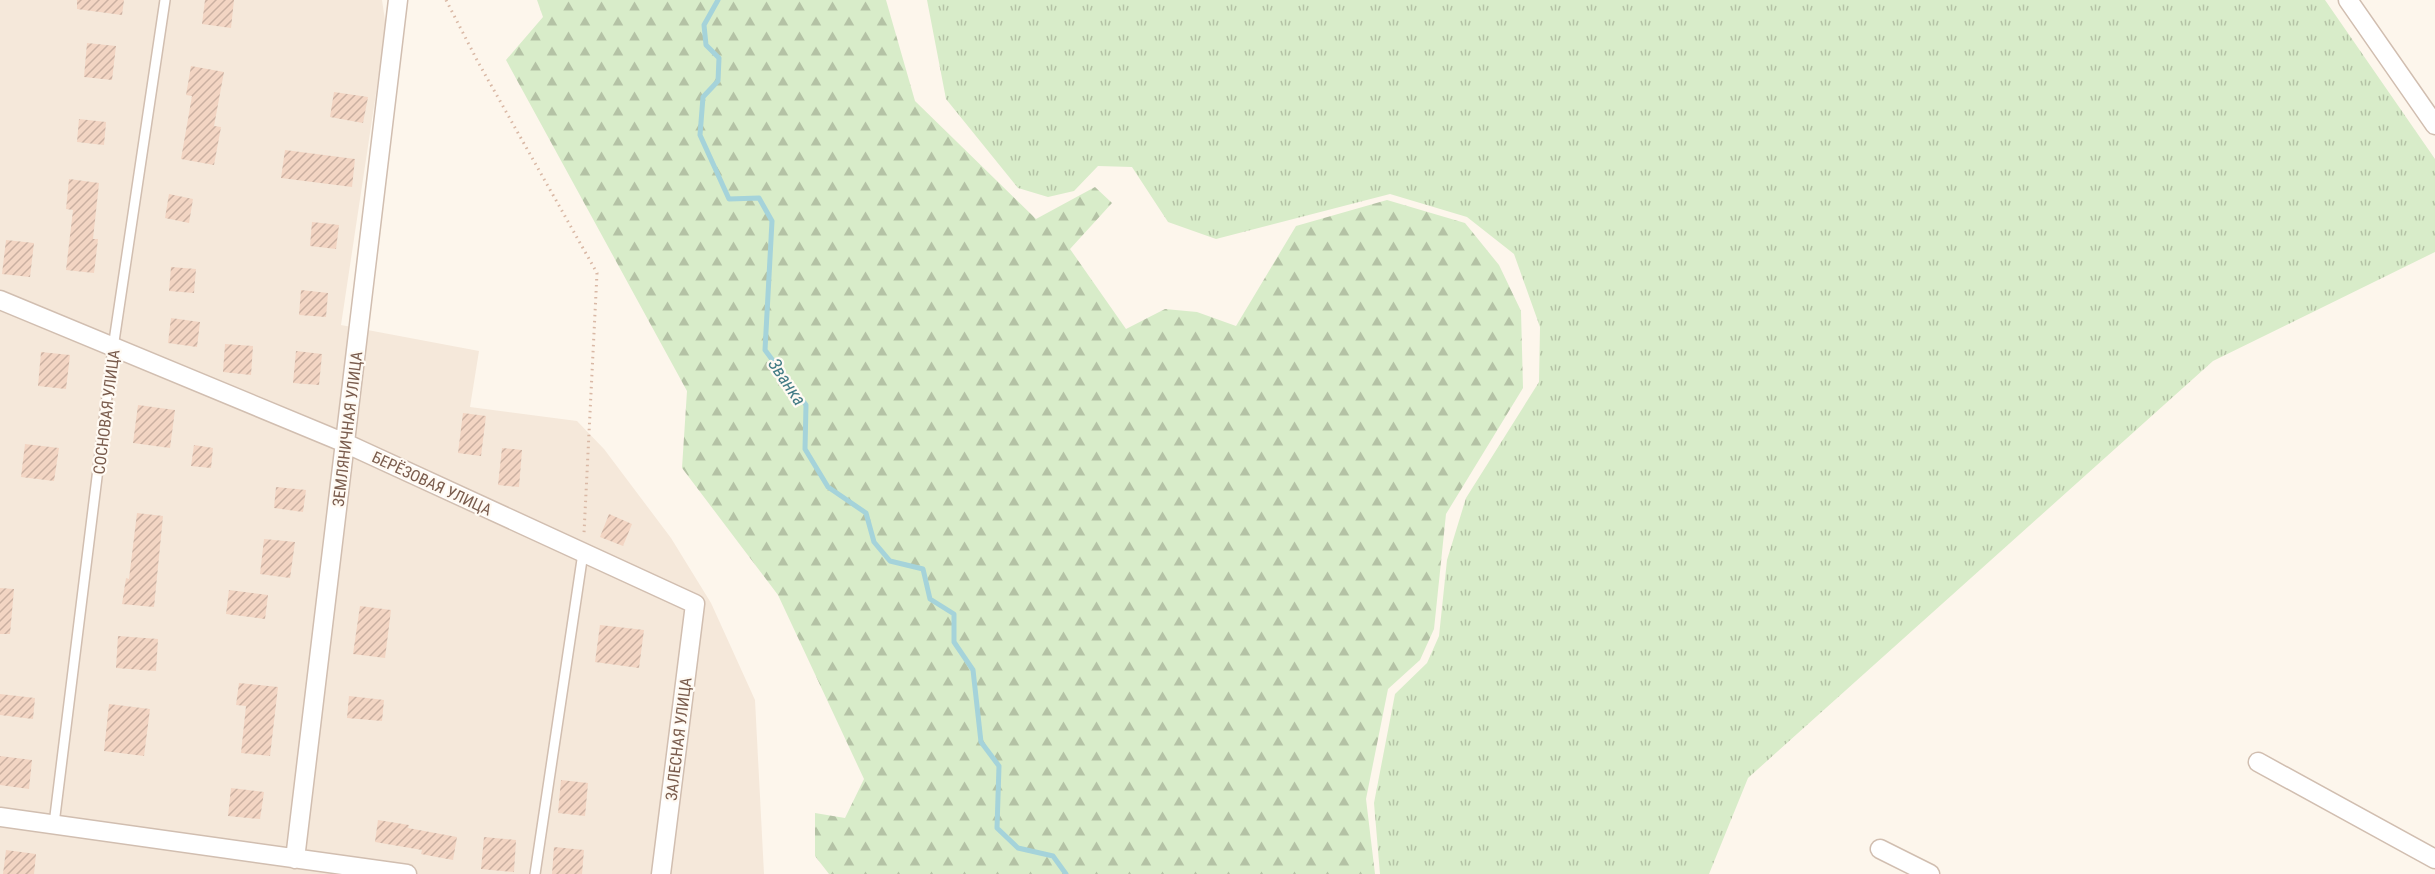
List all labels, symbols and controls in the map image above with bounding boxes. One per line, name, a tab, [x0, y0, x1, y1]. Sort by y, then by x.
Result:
street label: СОСНОВАЯ УЛИЦА	[89, 349, 124, 476]
street label: ЗЕМЛЯНИЧНАЯ УЛИЦА	[329, 350, 366, 508]
water label: Званка	[764, 354, 811, 409]
street label: БЕРЁЗОВАЯ УЛИЦА	[369, 447, 495, 519]
street label: ЗАЛЕСНАЯ УЛИЦА	[661, 676, 695, 802]

